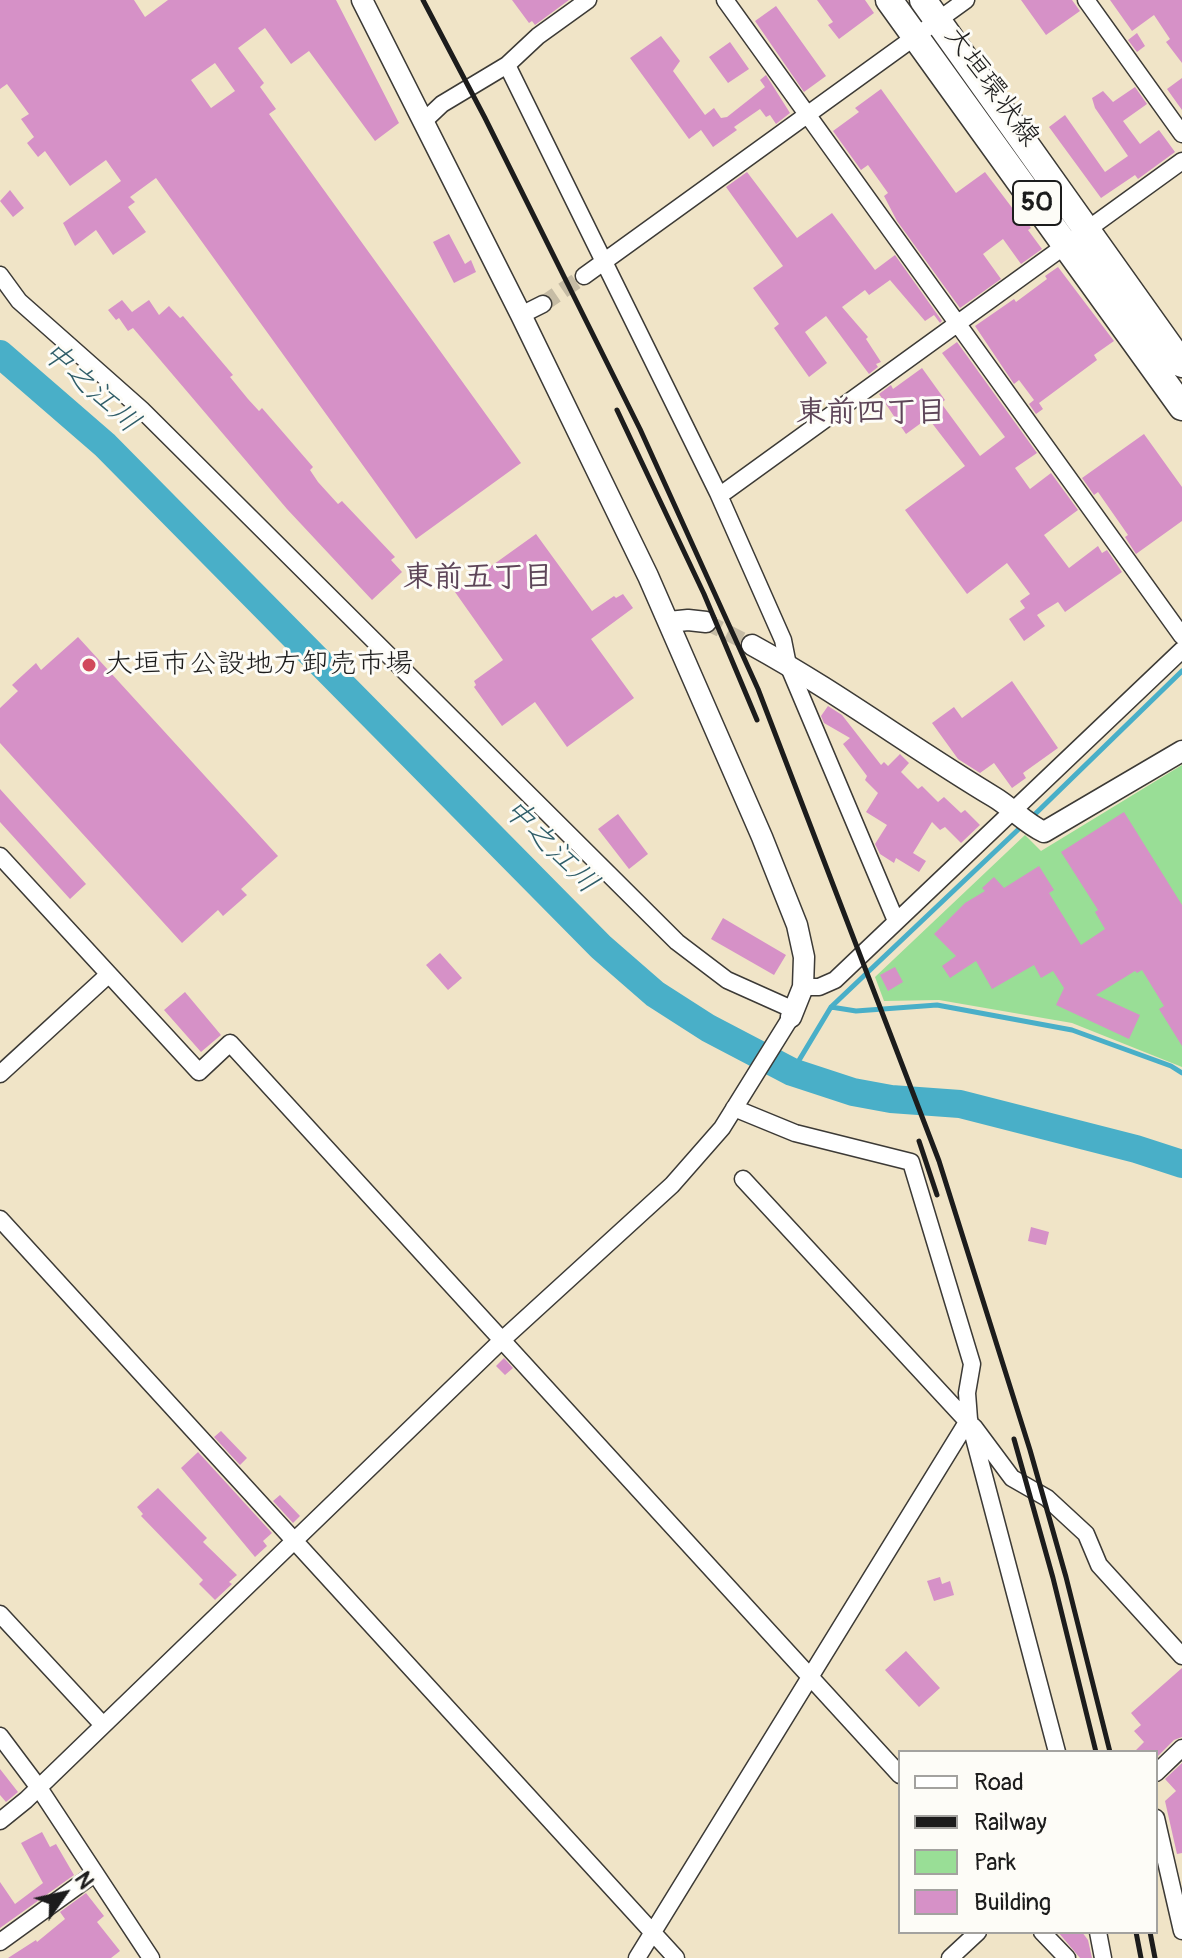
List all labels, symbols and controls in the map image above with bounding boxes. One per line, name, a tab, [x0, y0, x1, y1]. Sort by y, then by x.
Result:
street label: 大垣環状線	[936, 20, 1046, 154]
road number: 50	[1013, 181, 1061, 225]
water label: 中之江川	[33, 334, 147, 442]
district label: 東前四丁目	[796, 395, 946, 431]
district label: 東前五丁目	[403, 560, 553, 596]
place label: 大垣市公設地方卸売市場	[105, 648, 413, 682]
marker: 大垣市公設地方卸売市場	[80, 656, 98, 674]
water label: 中之江川	[495, 792, 605, 902]
legend	[898, 1750, 1158, 1934]
text: Road	[974, 1768, 1024, 1797]
text: Railway	[974, 1808, 1047, 1837]
text: Park	[974, 1848, 1016, 1877]
north arrow	[24, 1854, 104, 1934]
text: N	[68, 1867, 100, 1895]
text: Building	[974, 1888, 1051, 1917]

